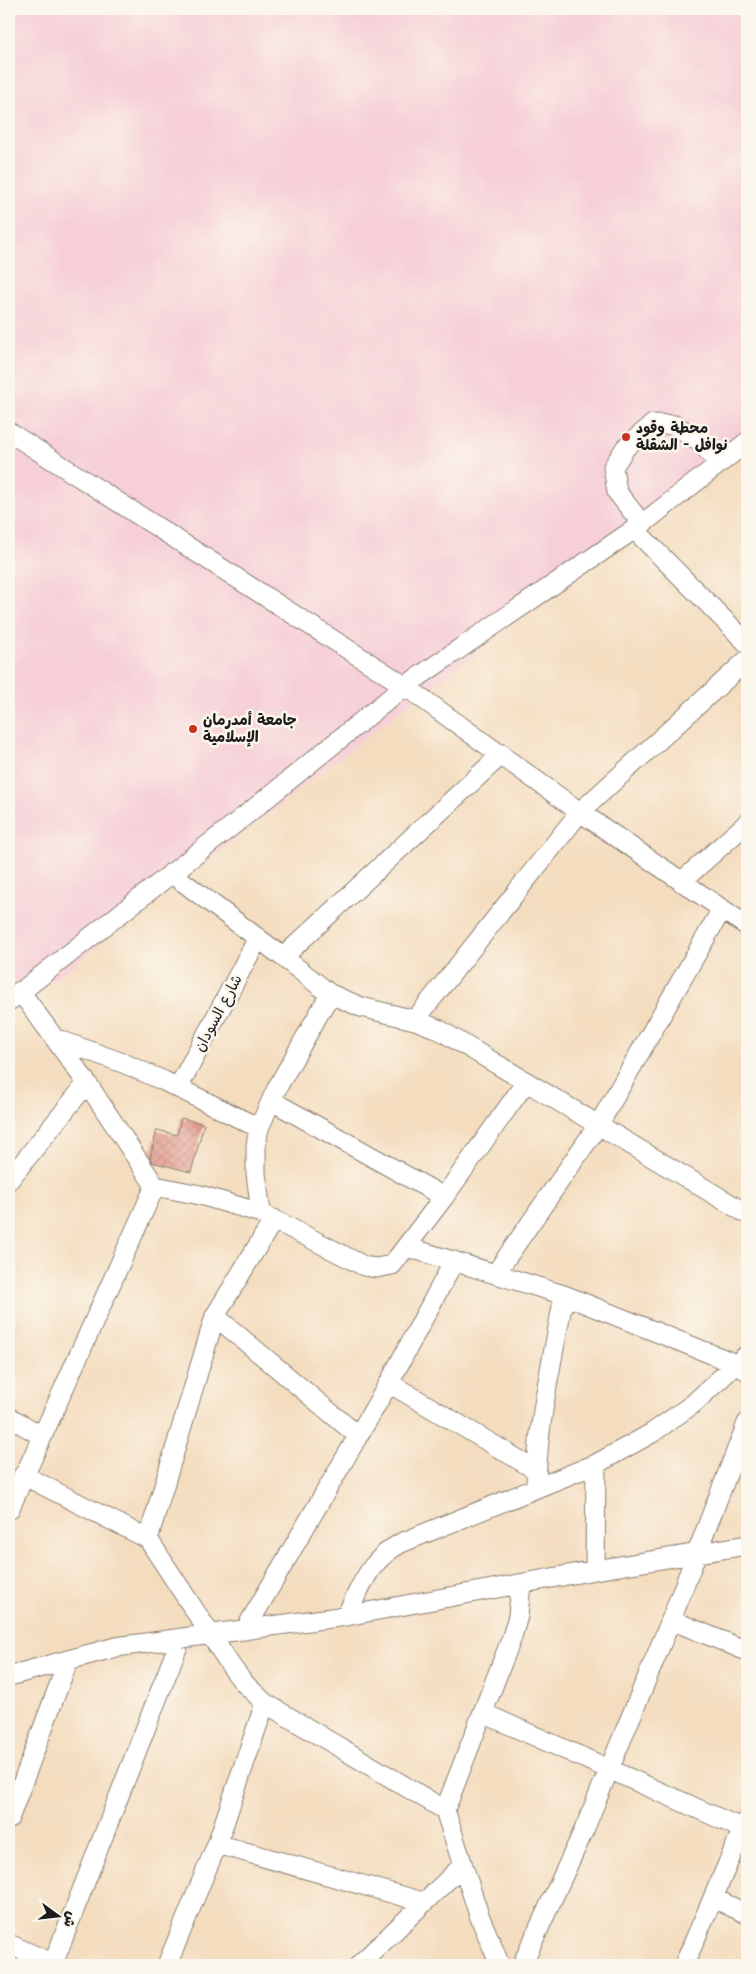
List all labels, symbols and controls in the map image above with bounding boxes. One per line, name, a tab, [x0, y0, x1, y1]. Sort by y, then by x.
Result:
place label: محطة وقود نوافل - الشقلة	[636, 417, 728, 455]
marker: محطة وقود نوافل - الشقلة	[620, 431, 632, 443]
place label: جامعة أمدرمان الإسلامية	[203, 709, 297, 747]
marker: جامعة أمدرمان الإسلامية	[187, 723, 199, 735]
street label: شارع السودان	[188, 970, 247, 1055]
north arrow	[32, 1892, 82, 1942]
text: ش	[60, 1910, 82, 1929]

